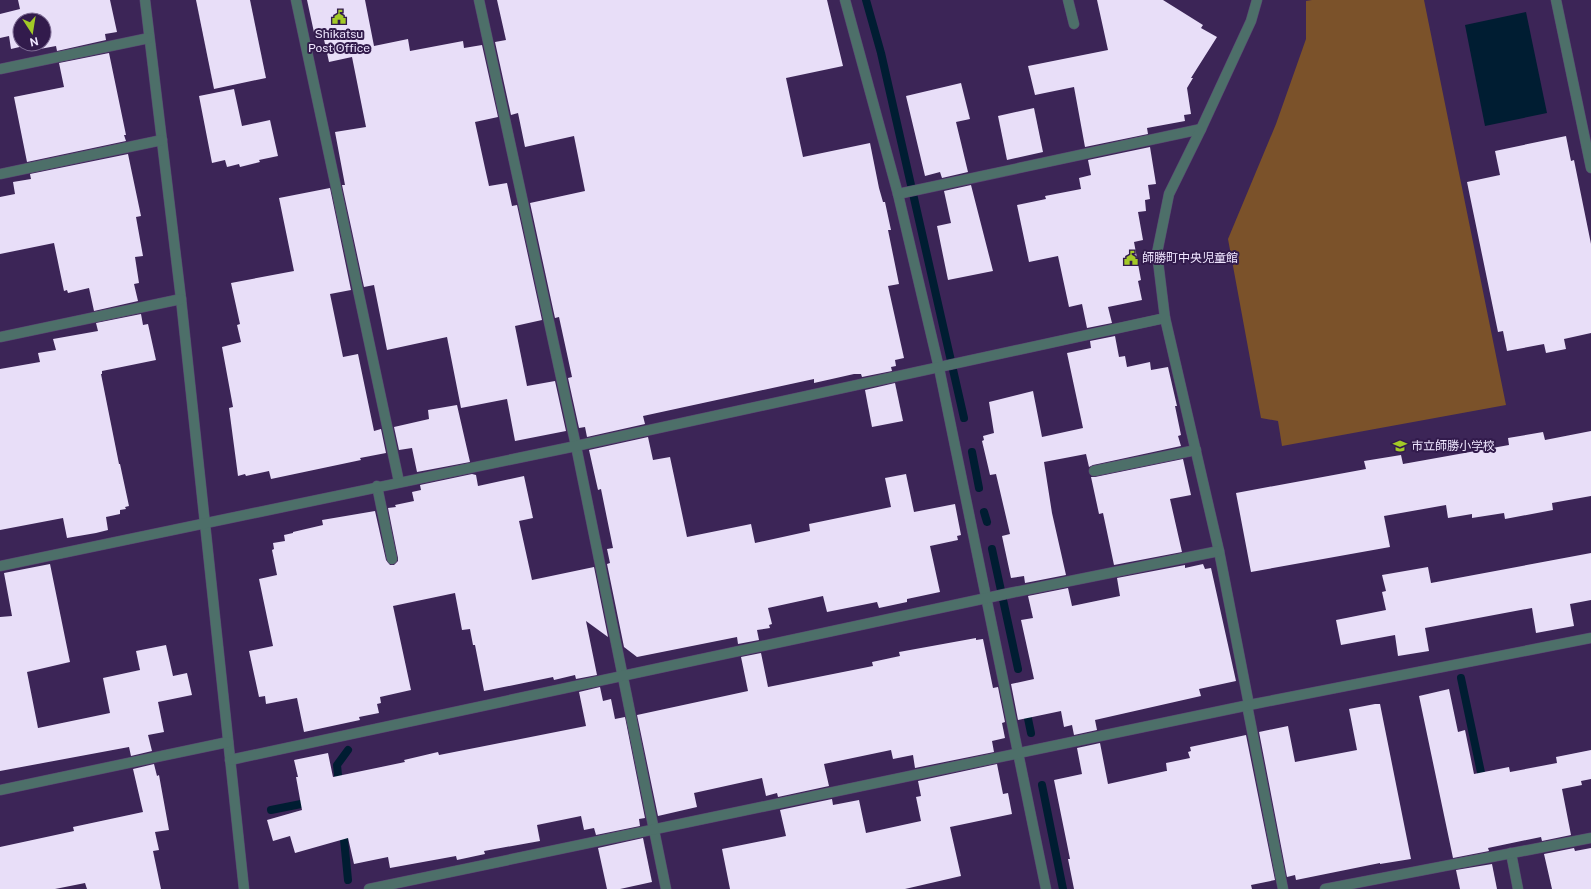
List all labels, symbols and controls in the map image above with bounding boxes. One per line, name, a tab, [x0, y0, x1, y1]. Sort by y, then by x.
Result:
public building icon: Shikatsu Post Office	[331, 9, 347, 25]
north arrow	[12, 12, 52, 52]
place label: Shikatsu Post Office	[308, 27, 370, 55]
text: N	[29, 35, 40, 49]
public building icon: 師勝町中央児童館	[1123, 250, 1139, 266]
place label: 師勝町中央児童館	[1142, 251, 1238, 265]
school or university icon: 市立師勝小学校	[1392, 438, 1408, 454]
place label: 市立師勝小学校	[1411, 439, 1495, 453]

